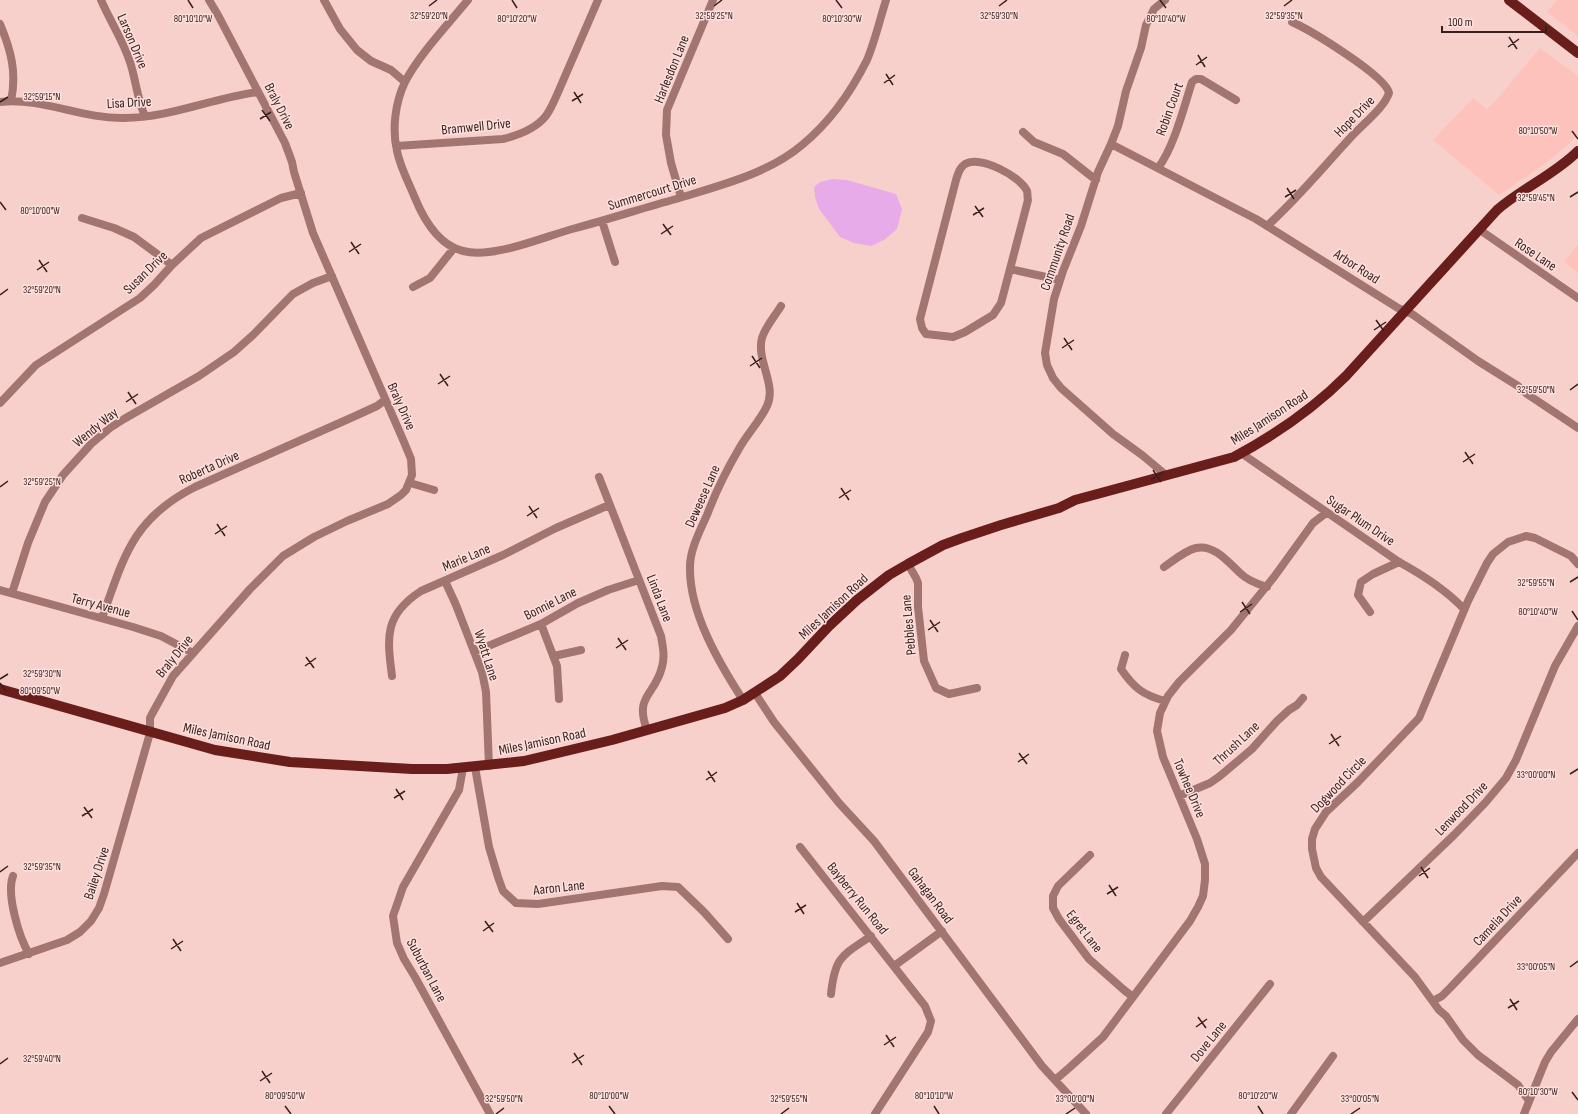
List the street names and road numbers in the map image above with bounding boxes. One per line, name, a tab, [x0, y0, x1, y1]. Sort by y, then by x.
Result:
street label: Larson Drive	[113, 11, 152, 71]
street label: Harlesdon Lane	[650, 33, 693, 106]
street label: Braly Drive	[261, 80, 298, 132]
street label: Robin Court	[1152, 80, 1187, 138]
street label: Hope Drive	[1331, 92, 1378, 141]
street label: Lisa Drive	[106, 93, 152, 112]
street label: Bramwell Drive	[440, 114, 512, 139]
street label: Summercourt Drive	[606, 171, 698, 214]
street label: Community Road	[1036, 211, 1079, 293]
street label: Rose Lane	[1511, 234, 1560, 275]
street label: Arbor Road	[1330, 245, 1383, 288]
street label: Susan Drive	[120, 247, 171, 298]
street label: Braly Drive	[384, 380, 419, 433]
street label: Miles Jamison Road	[1227, 386, 1311, 449]
street label: Wendy Way	[69, 404, 122, 451]
street label: Roberta Drive	[177, 447, 242, 488]
street label: Deweese Lane	[681, 462, 724, 530]
street label: Sugar Plum Drive	[1323, 491, 1398, 550]
street label: Marie Lane	[440, 540, 493, 575]
street label: Miles Jamison Road	[795, 570, 872, 643]
street label: Linda Lane	[643, 572, 676, 624]
street label: Bonnie Lane	[521, 583, 579, 624]
street label: Terry Avenue	[69, 589, 132, 622]
street label: Pebbles Lane	[897, 594, 920, 656]
street label: Wyatt Lane	[470, 628, 503, 683]
street label: Braly Drive	[152, 632, 197, 681]
street label: Thrush Lane	[1210, 718, 1263, 769]
street label: Miles Jamison Road	[182, 719, 272, 754]
street label: Miles Jamison Road	[497, 724, 587, 759]
street label: Dogwood Circle	[1307, 752, 1370, 816]
street label: Towhee Drive	[1170, 756, 1210, 820]
street label: Lenwood Drive	[1431, 778, 1491, 839]
street label: Bailey Drive	[80, 845, 113, 902]
street label: Bayberry Run Road	[823, 859, 892, 938]
street label: Gahagan Road	[904, 864, 957, 927]
street label: Aaron Lane	[532, 876, 586, 899]
street label: Camelia Drive	[1469, 891, 1525, 950]
street label: Egret Lane	[1063, 907, 1107, 956]
street label: Suburban Lane	[403, 936, 450, 1005]
street label: Dove Lane	[1187, 1017, 1230, 1065]

